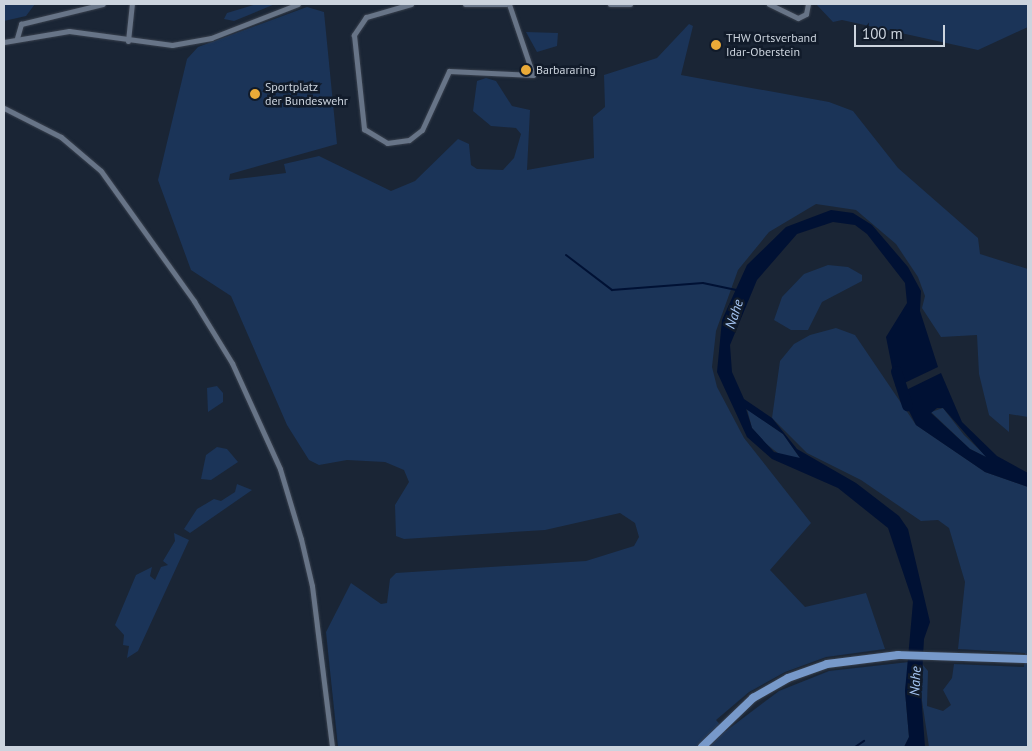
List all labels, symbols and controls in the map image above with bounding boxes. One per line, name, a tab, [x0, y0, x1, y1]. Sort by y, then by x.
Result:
scale bar	[857, 15, 948, 47]
text: 100 m	[862, 24, 903, 43]
place label: THW Ortsverband Idar-Oberstein	[726, 31, 817, 59]
marker: THW Ortsverband Idar-Oberstein	[710, 39, 722, 51]
place label: Barbararing	[536, 63, 596, 77]
marker: Barbararing	[520, 64, 532, 76]
place label: Sportplatz der Bundeswehr	[265, 80, 348, 108]
marker: Sportplatz der Bundeswehr	[249, 88, 261, 100]
water label: Nahe	[721, 297, 747, 331]
water label: Nahe	[906, 666, 924, 696]

